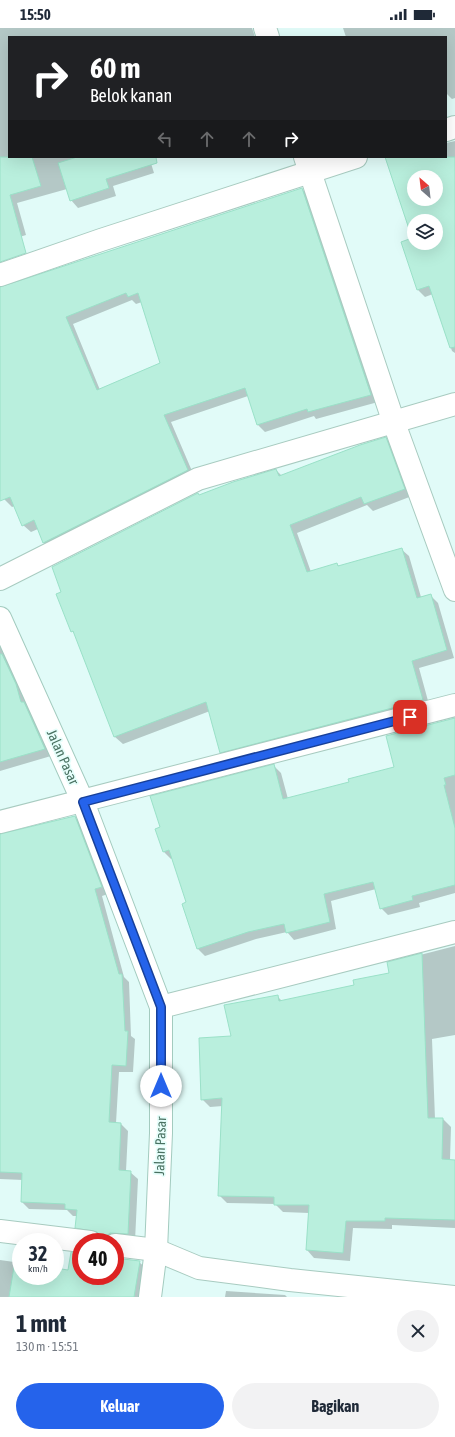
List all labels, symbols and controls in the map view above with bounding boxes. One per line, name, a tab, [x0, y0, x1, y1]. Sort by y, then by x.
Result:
text: 15:50	[20, 6, 51, 23]
icon: right	[24, 52, 76, 104]
text: 60 m	[90, 52, 140, 84]
text: Belok kanan	[90, 85, 172, 106]
icon: left	[154, 128, 176, 150]
icon: ahead	[196, 128, 218, 150]
icon: ahead	[238, 128, 260, 150]
icon: right	[280, 128, 302, 150]
north arrow	[407, 170, 443, 206]
map controls	[407, 170, 443, 250]
button: layers	[407, 214, 443, 250]
pin	[393, 700, 427, 734]
icon: arrive	[399, 706, 421, 728]
street label: Jalan Pasar	[44, 727, 83, 788]
position arrow	[140, 1065, 182, 1107]
street label: Jalan Pasar	[151, 1116, 169, 1176]
speed limit sign: 40	[72, 1233, 124, 1285]
text: 32	[29, 1242, 47, 1265]
text: km/h	[28, 1263, 48, 1274]
text: 1 mnt	[16, 1310, 66, 1337]
button: close	[397, 1310, 439, 1352]
text: 130 m · 15:51	[16, 1339, 79, 1354]
button: Keluar	[16, 1383, 224, 1429]
button: Bagikan	[232, 1383, 439, 1429]

